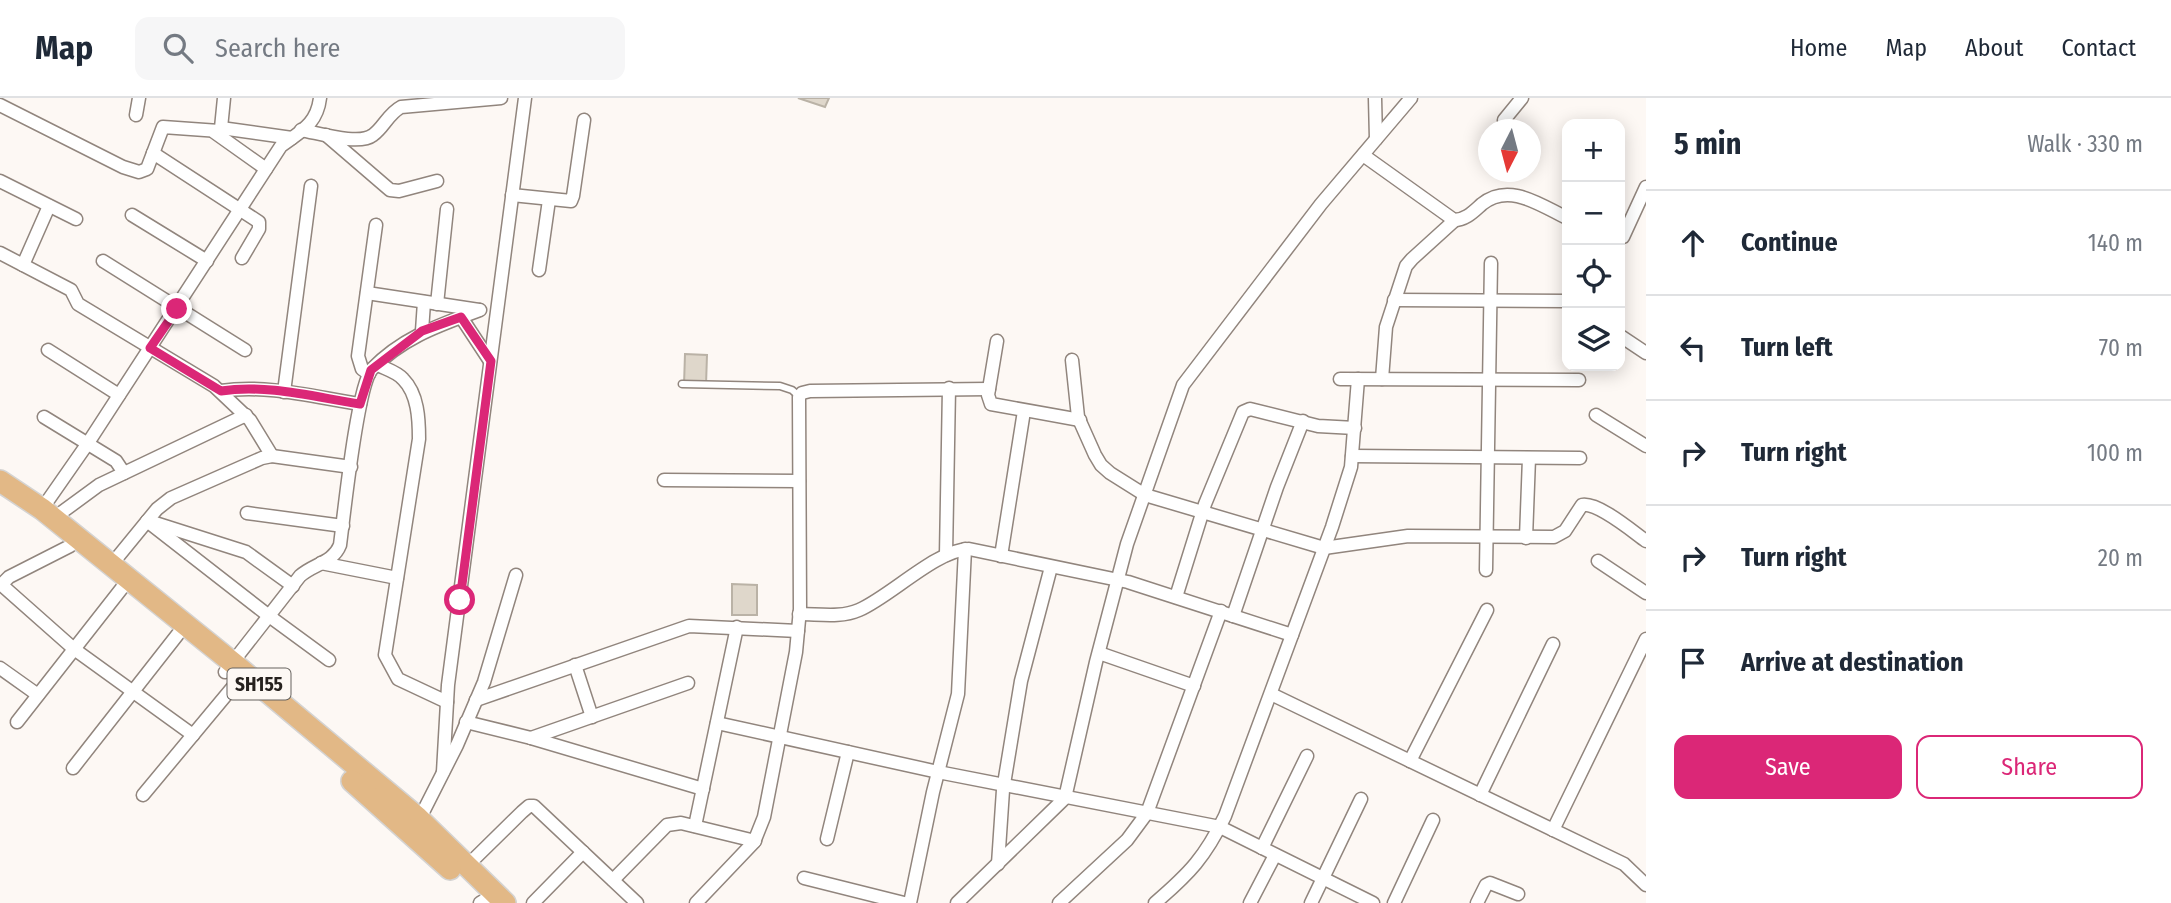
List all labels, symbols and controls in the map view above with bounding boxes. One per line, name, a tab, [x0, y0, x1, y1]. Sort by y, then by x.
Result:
search box	[135, 17, 625, 80]
text: Map	[35, 28, 93, 68]
icon: search	[159, 29, 197, 67]
text: Search here	[215, 33, 340, 64]
text: Home	[1790, 34, 1847, 62]
text: Map	[1885, 34, 1927, 62]
text: About	[1965, 34, 2023, 62]
text: Contact	[2061, 34, 2136, 62]
north arrow	[1478, 119, 1541, 182]
map controls	[1562, 119, 1625, 371]
button: +	[1562, 119, 1625, 182]
text: 5 min	[1674, 126, 1741, 162]
text: Walk · 330 m	[2027, 130, 2143, 158]
button: −	[1562, 182, 1625, 245]
icon: ahead	[1674, 224, 1712, 262]
text: Continue	[1741, 227, 1838, 258]
text: 140 m	[2088, 229, 2143, 257]
button: locate	[1562, 245, 1625, 308]
route end	[161, 293, 192, 324]
button: layers	[1562, 308, 1625, 371]
icon: left	[1674, 329, 1712, 367]
text: Turn left	[1741, 332, 1833, 363]
text: 70 m	[2099, 334, 2143, 362]
icon: right	[1674, 434, 1712, 472]
text: Turn right	[1741, 437, 1847, 468]
text: 100 m	[2087, 439, 2143, 467]
icon: right	[1674, 539, 1712, 577]
text: Turn right	[1741, 542, 1847, 573]
text: 20 m	[2098, 544, 2143, 572]
route start	[444, 584, 475, 615]
icon: arrive	[1674, 644, 1712, 682]
text: Arrive at destination	[1741, 647, 1964, 678]
road number: SH155	[228, 668, 290, 699]
button: Save	[1674, 735, 1902, 799]
button: Share	[1916, 735, 2143, 799]

